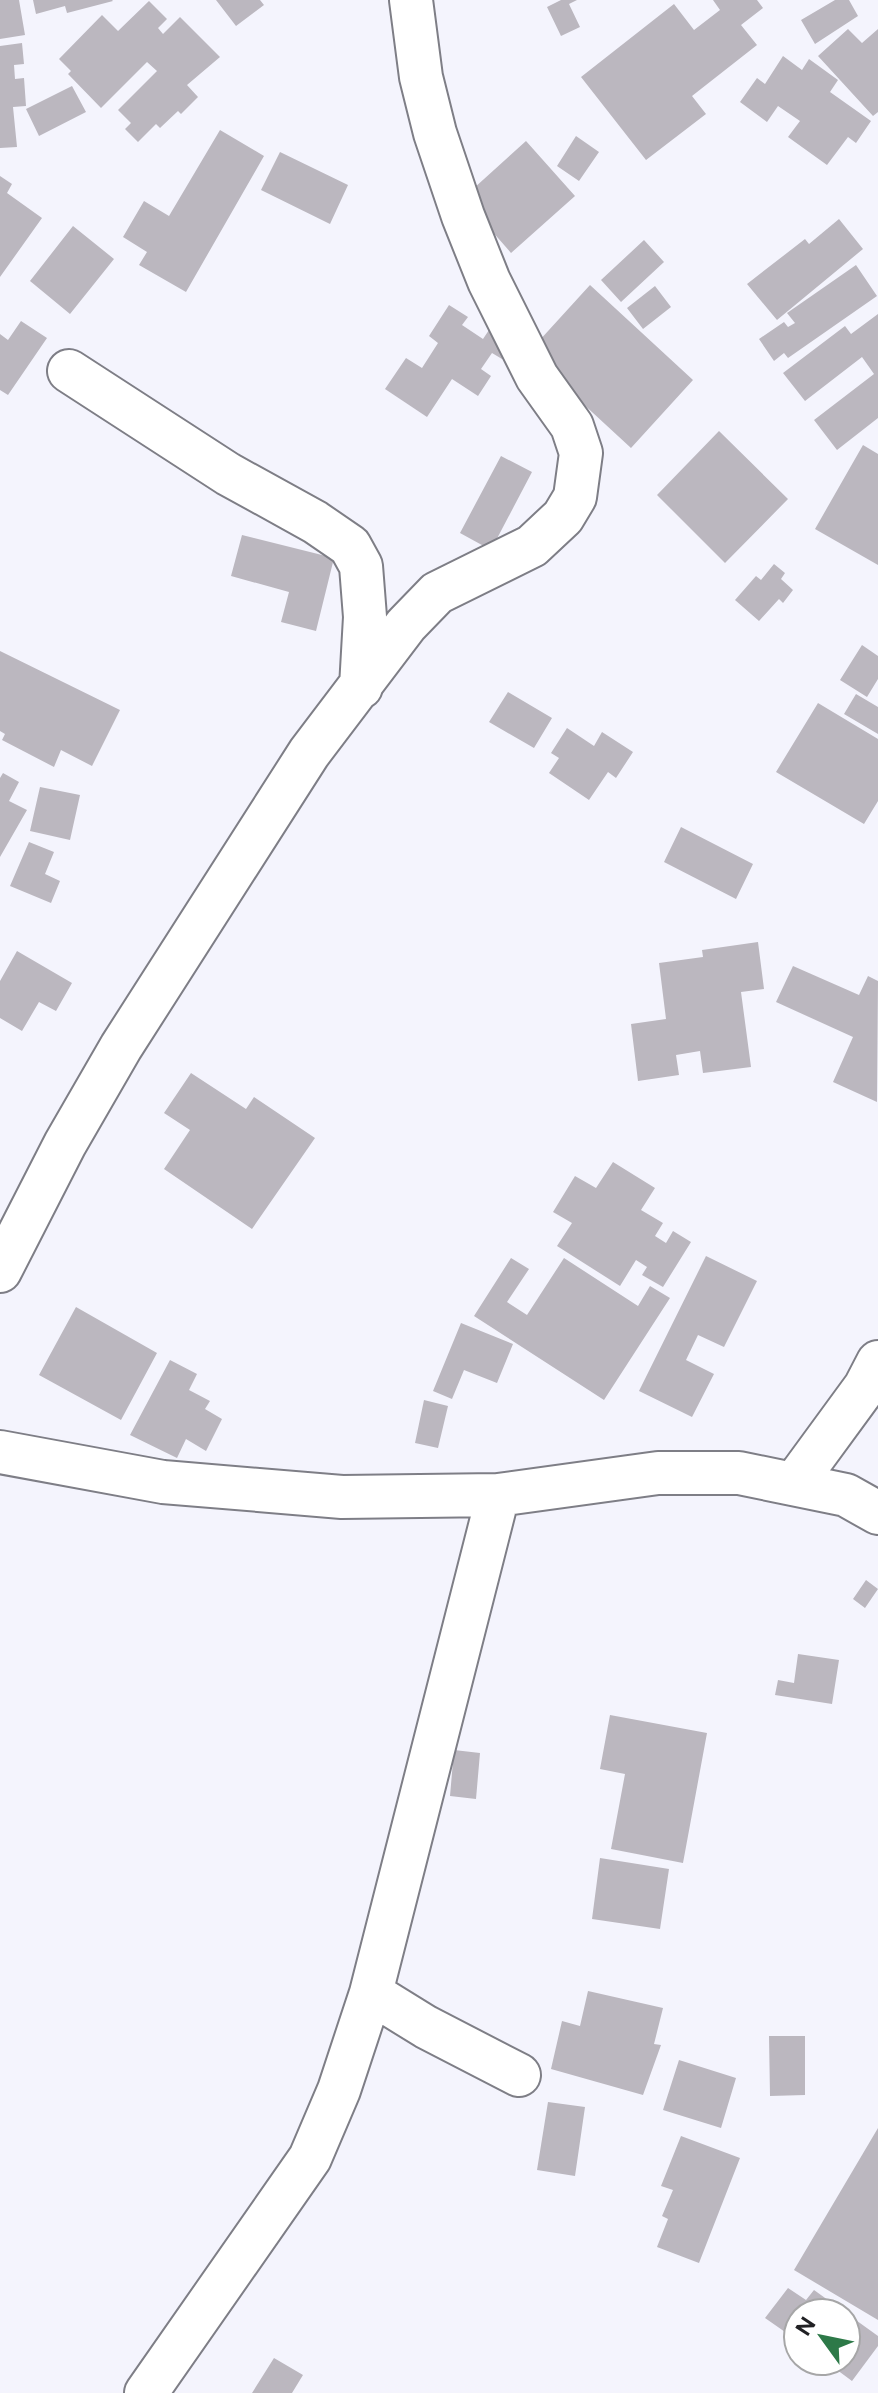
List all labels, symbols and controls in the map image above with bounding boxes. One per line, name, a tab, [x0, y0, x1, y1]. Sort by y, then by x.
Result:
north arrow	[782, 2297, 862, 2377]
text: N	[790, 2312, 822, 2341]

